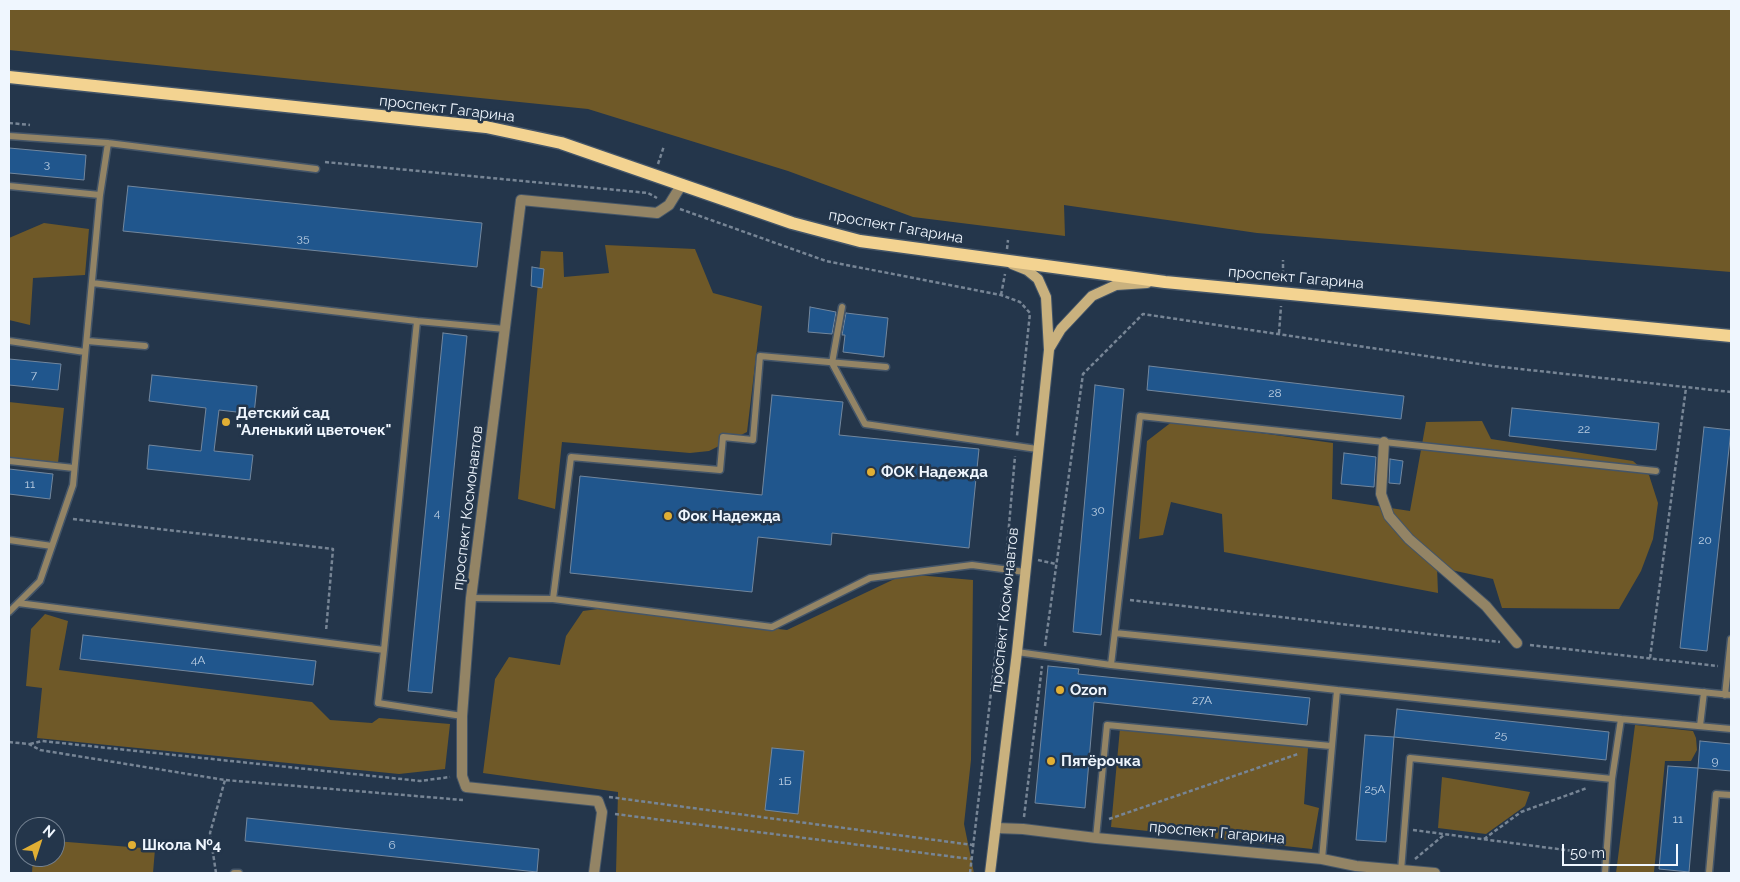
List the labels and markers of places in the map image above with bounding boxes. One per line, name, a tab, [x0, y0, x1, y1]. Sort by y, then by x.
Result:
place label: Детский сад "Аленький цветочек"	[236, 404, 391, 439]
marker: Детский сад "Аленький цветочек"	[220, 416, 232, 428]
place label: ФОК Надежда	[881, 463, 988, 481]
marker: ФОК Надежда	[865, 466, 877, 478]
place label: Фок Надежда	[678, 507, 781, 525]
marker: Фок Надежда	[662, 510, 674, 522]
place label: Ozon	[1070, 681, 1107, 699]
marker: Ozon	[1054, 684, 1066, 696]
place label: Пятёрочка	[1061, 752, 1141, 770]
marker: Пятёрочка	[1045, 755, 1057, 767]
place label: Школа №4	[142, 836, 221, 854]
marker: Школа №4	[126, 839, 138, 851]

